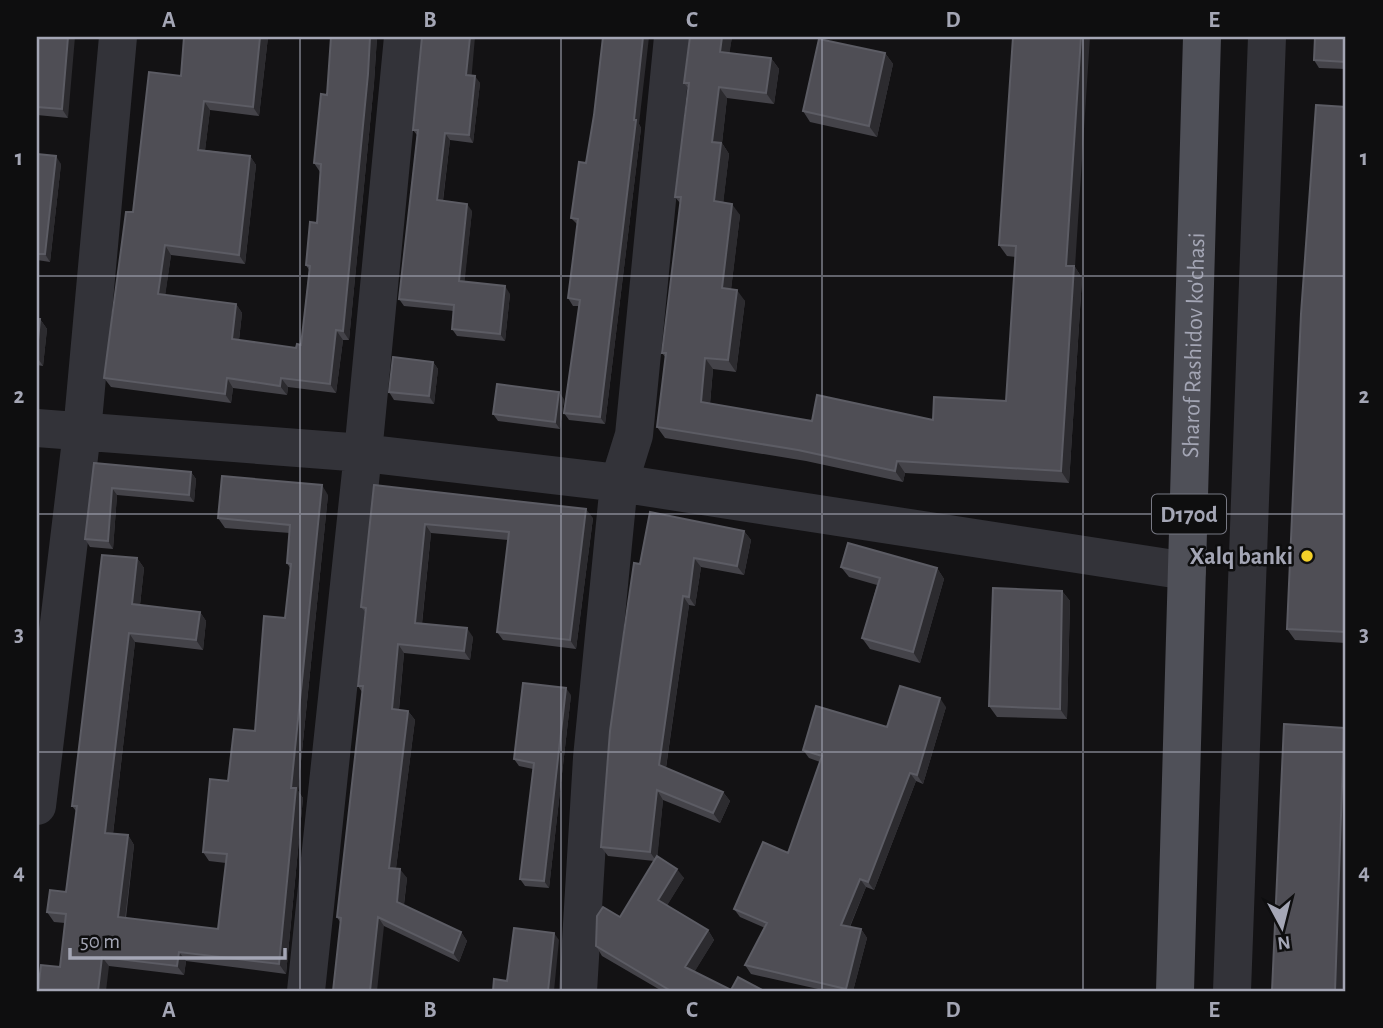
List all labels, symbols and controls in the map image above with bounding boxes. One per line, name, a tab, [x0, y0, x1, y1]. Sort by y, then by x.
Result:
text: A	[162, 9, 176, 32]
text: B	[423, 9, 437, 32]
text: C	[686, 9, 698, 32]
text: D	[945, 9, 961, 32]
text: E	[1208, 9, 1220, 32]
text: 1	[15, 147, 23, 170]
text: 1	[1360, 147, 1368, 170]
street label: Sharof Rashidov ko'chasi	[1179, 232, 1209, 458]
text: 2	[14, 385, 25, 408]
text: 2	[1359, 385, 1370, 408]
road number: D170d	[1152, 494, 1226, 534]
place label: Xalq banki	[1190, 545, 1293, 569]
marker: Xalq banki	[1299, 548, 1315, 564]
text: 3	[14, 623, 24, 646]
text: 3	[1359, 623, 1369, 646]
text: 4	[13, 861, 25, 884]
text: 4	[1358, 861, 1370, 884]
north arrow	[1246, 892, 1316, 962]
scale bar	[70, 916, 285, 960]
text: 50 m	[80, 931, 120, 952]
text: N	[1276, 932, 1292, 953]
text: A	[162, 999, 176, 1022]
text: B	[423, 999, 437, 1022]
text: C	[686, 999, 698, 1022]
text: D	[945, 999, 961, 1022]
text: E	[1208, 999, 1220, 1022]

